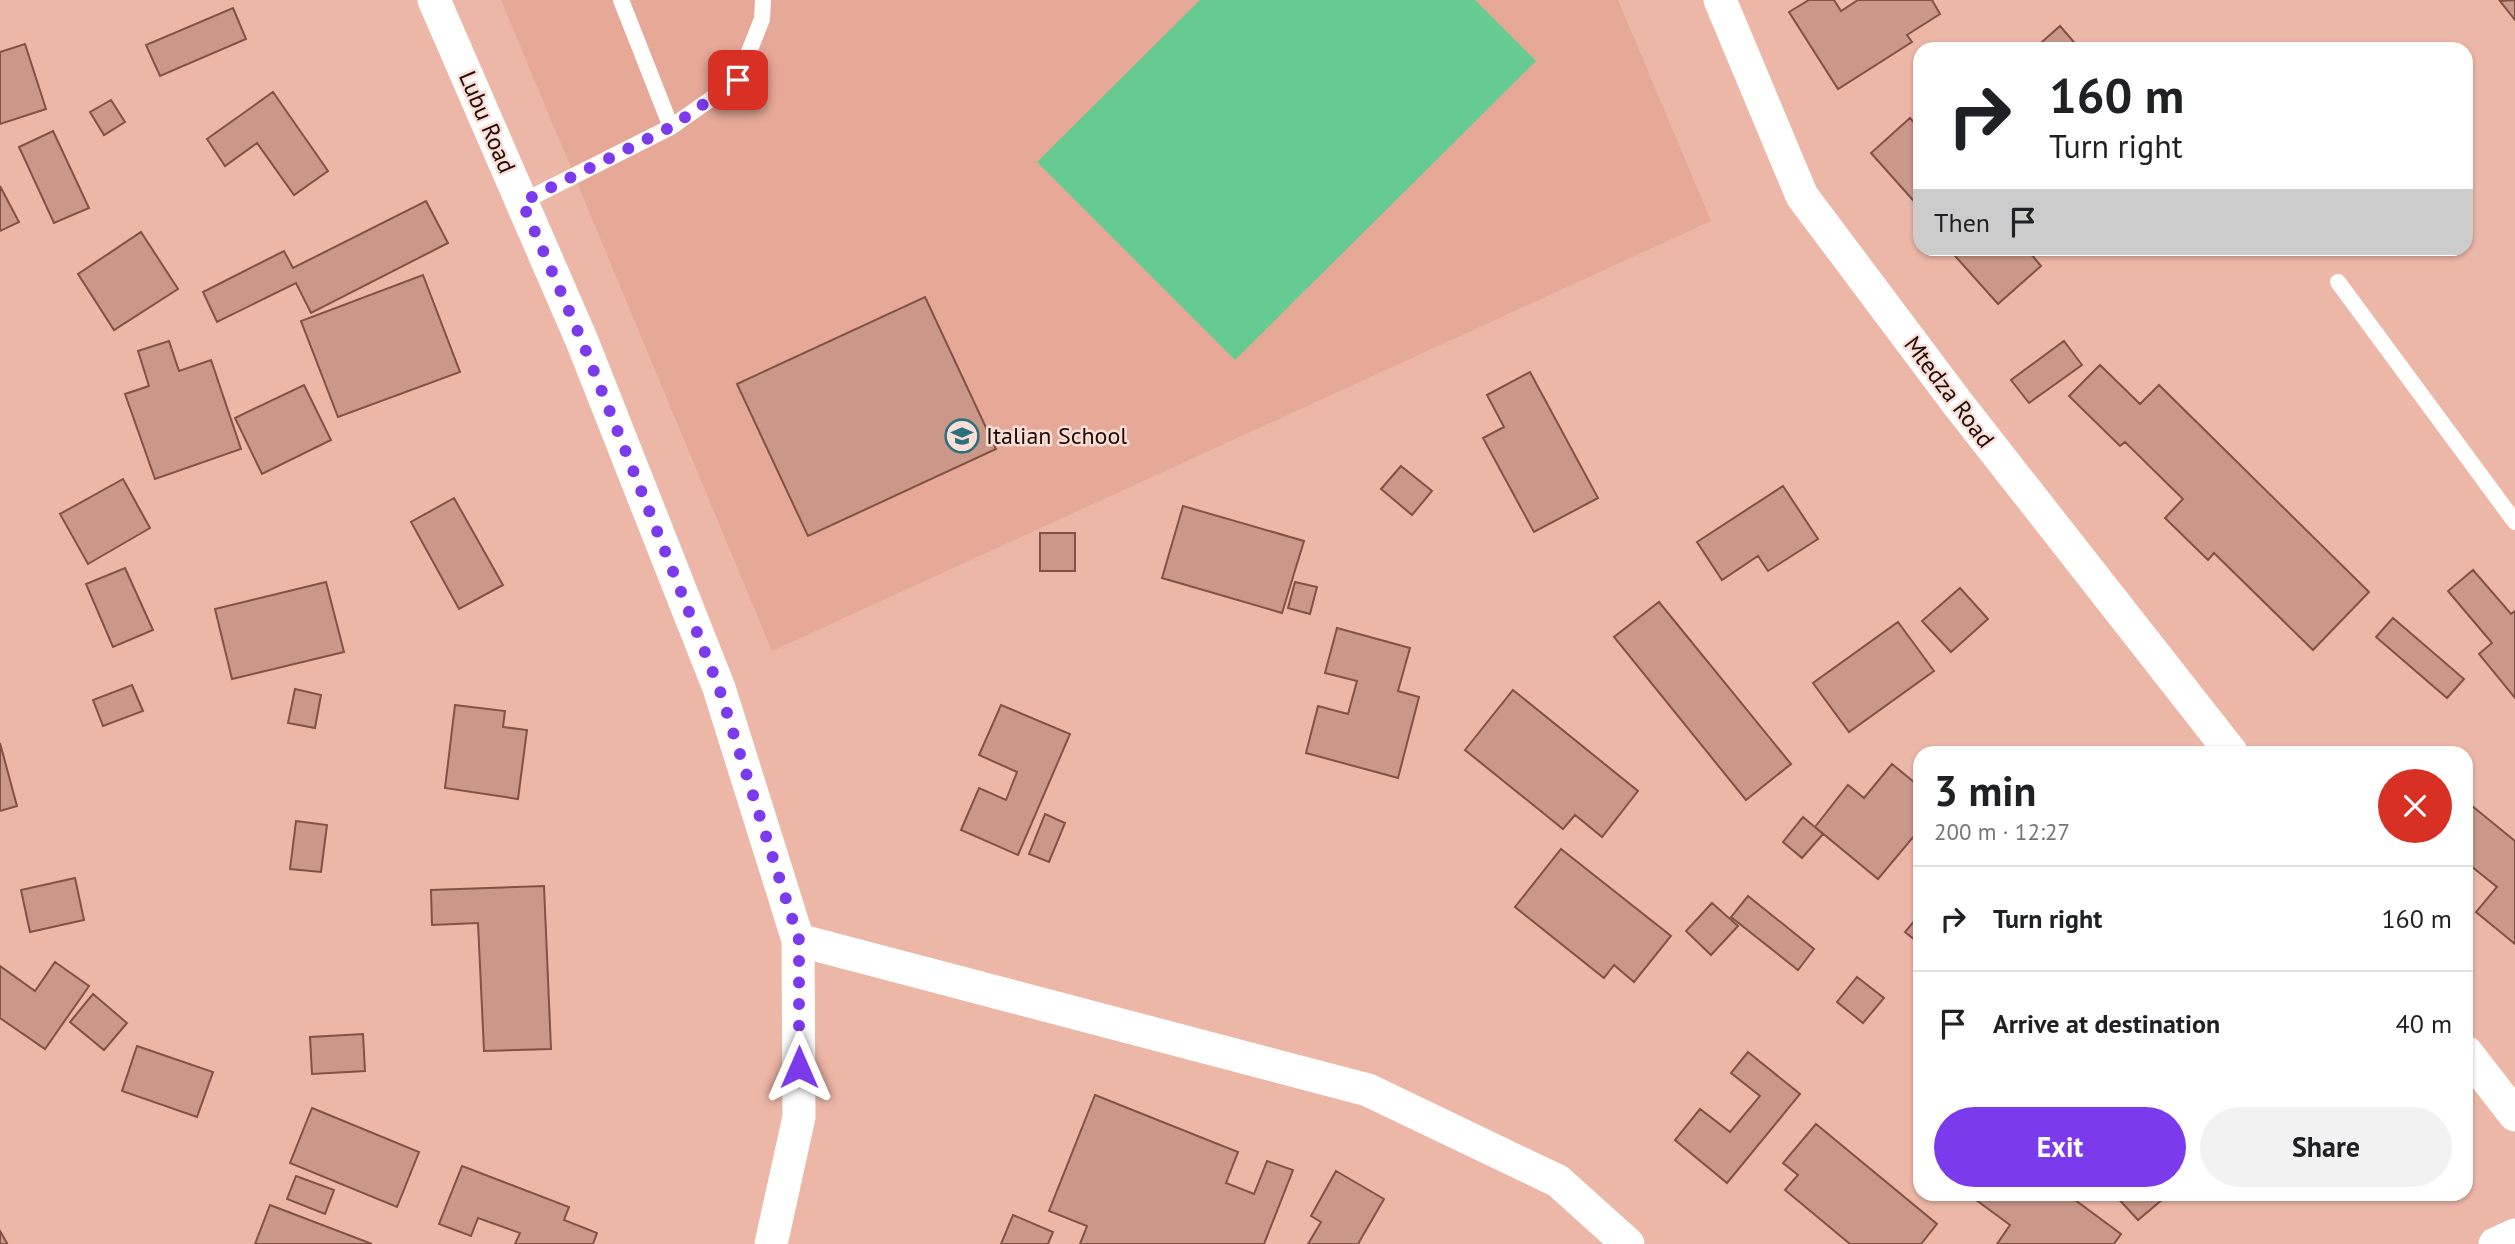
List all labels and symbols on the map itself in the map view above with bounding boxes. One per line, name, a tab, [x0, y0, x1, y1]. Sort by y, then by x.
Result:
pin	[708, 50, 768, 110]
street label: Lubu Road	[452, 66, 523, 178]
street label: Mtedza Road	[1897, 330, 2001, 454]
school or university icon: Italian School	[943, 417, 981, 455]
place label: Italian School	[986, 420, 1127, 451]
position arrow	[762, 1030, 836, 1104]

